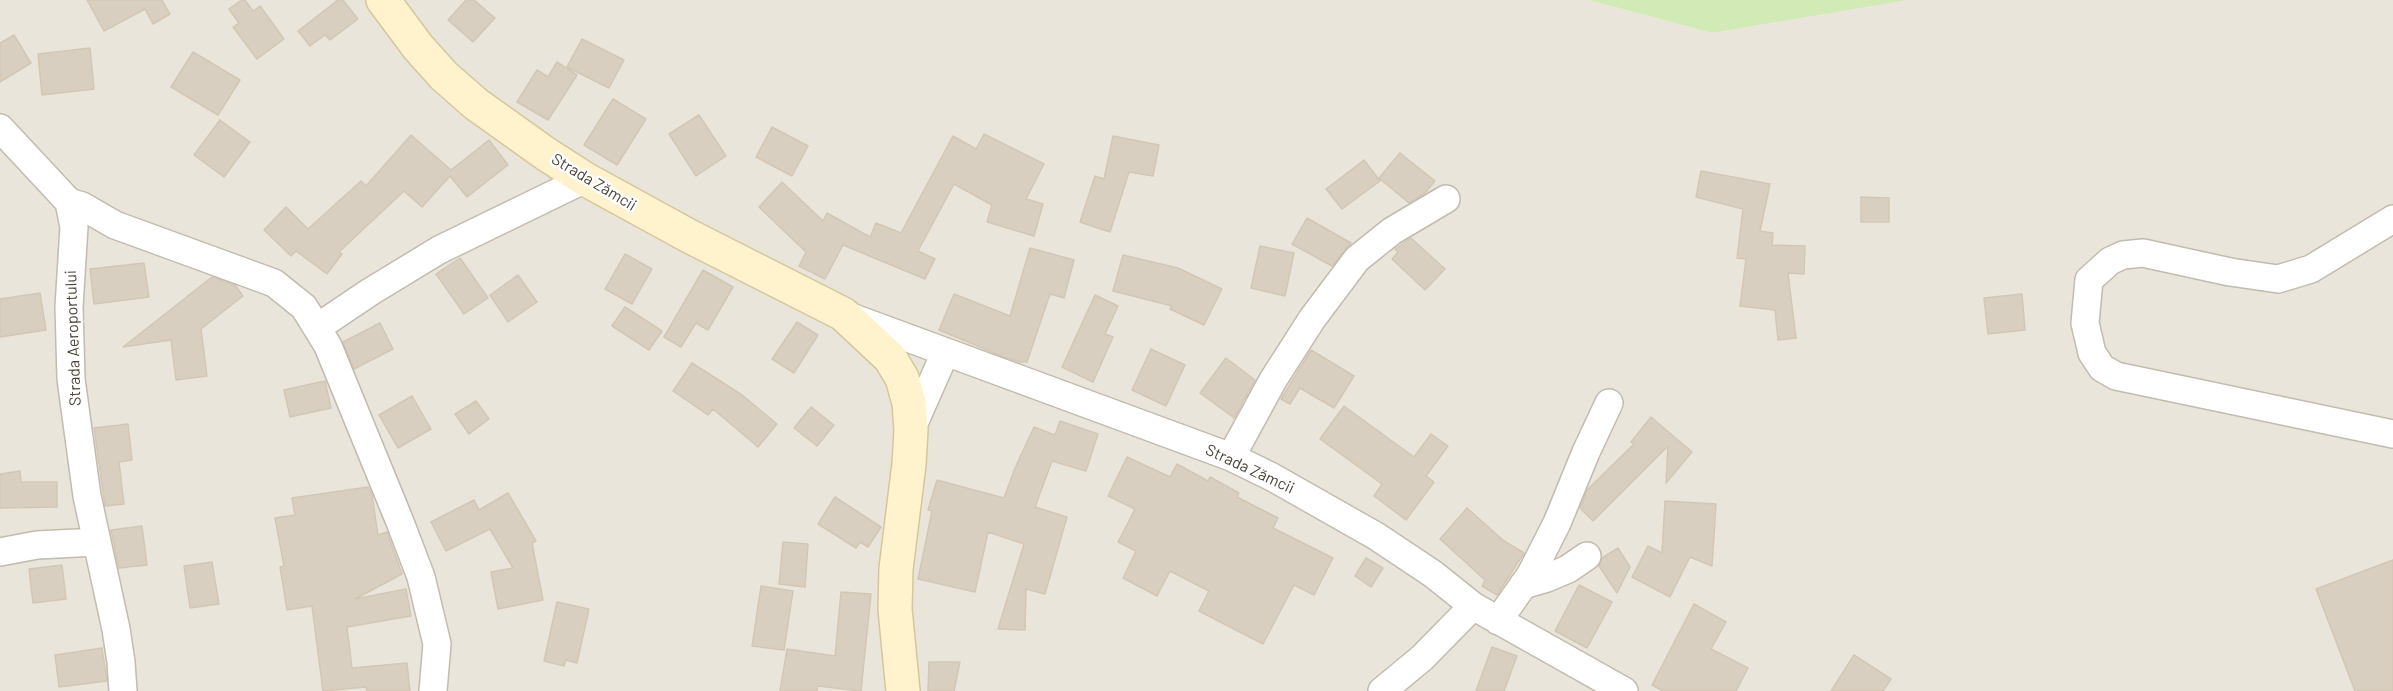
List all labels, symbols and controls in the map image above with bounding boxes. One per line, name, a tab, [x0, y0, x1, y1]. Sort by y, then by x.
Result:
street label: Strada Zămcii	[548, 149, 640, 215]
street label: Strada Aeroportului	[61, 270, 85, 406]
street label: Strada Zămcii	[1203, 440, 1297, 498]

